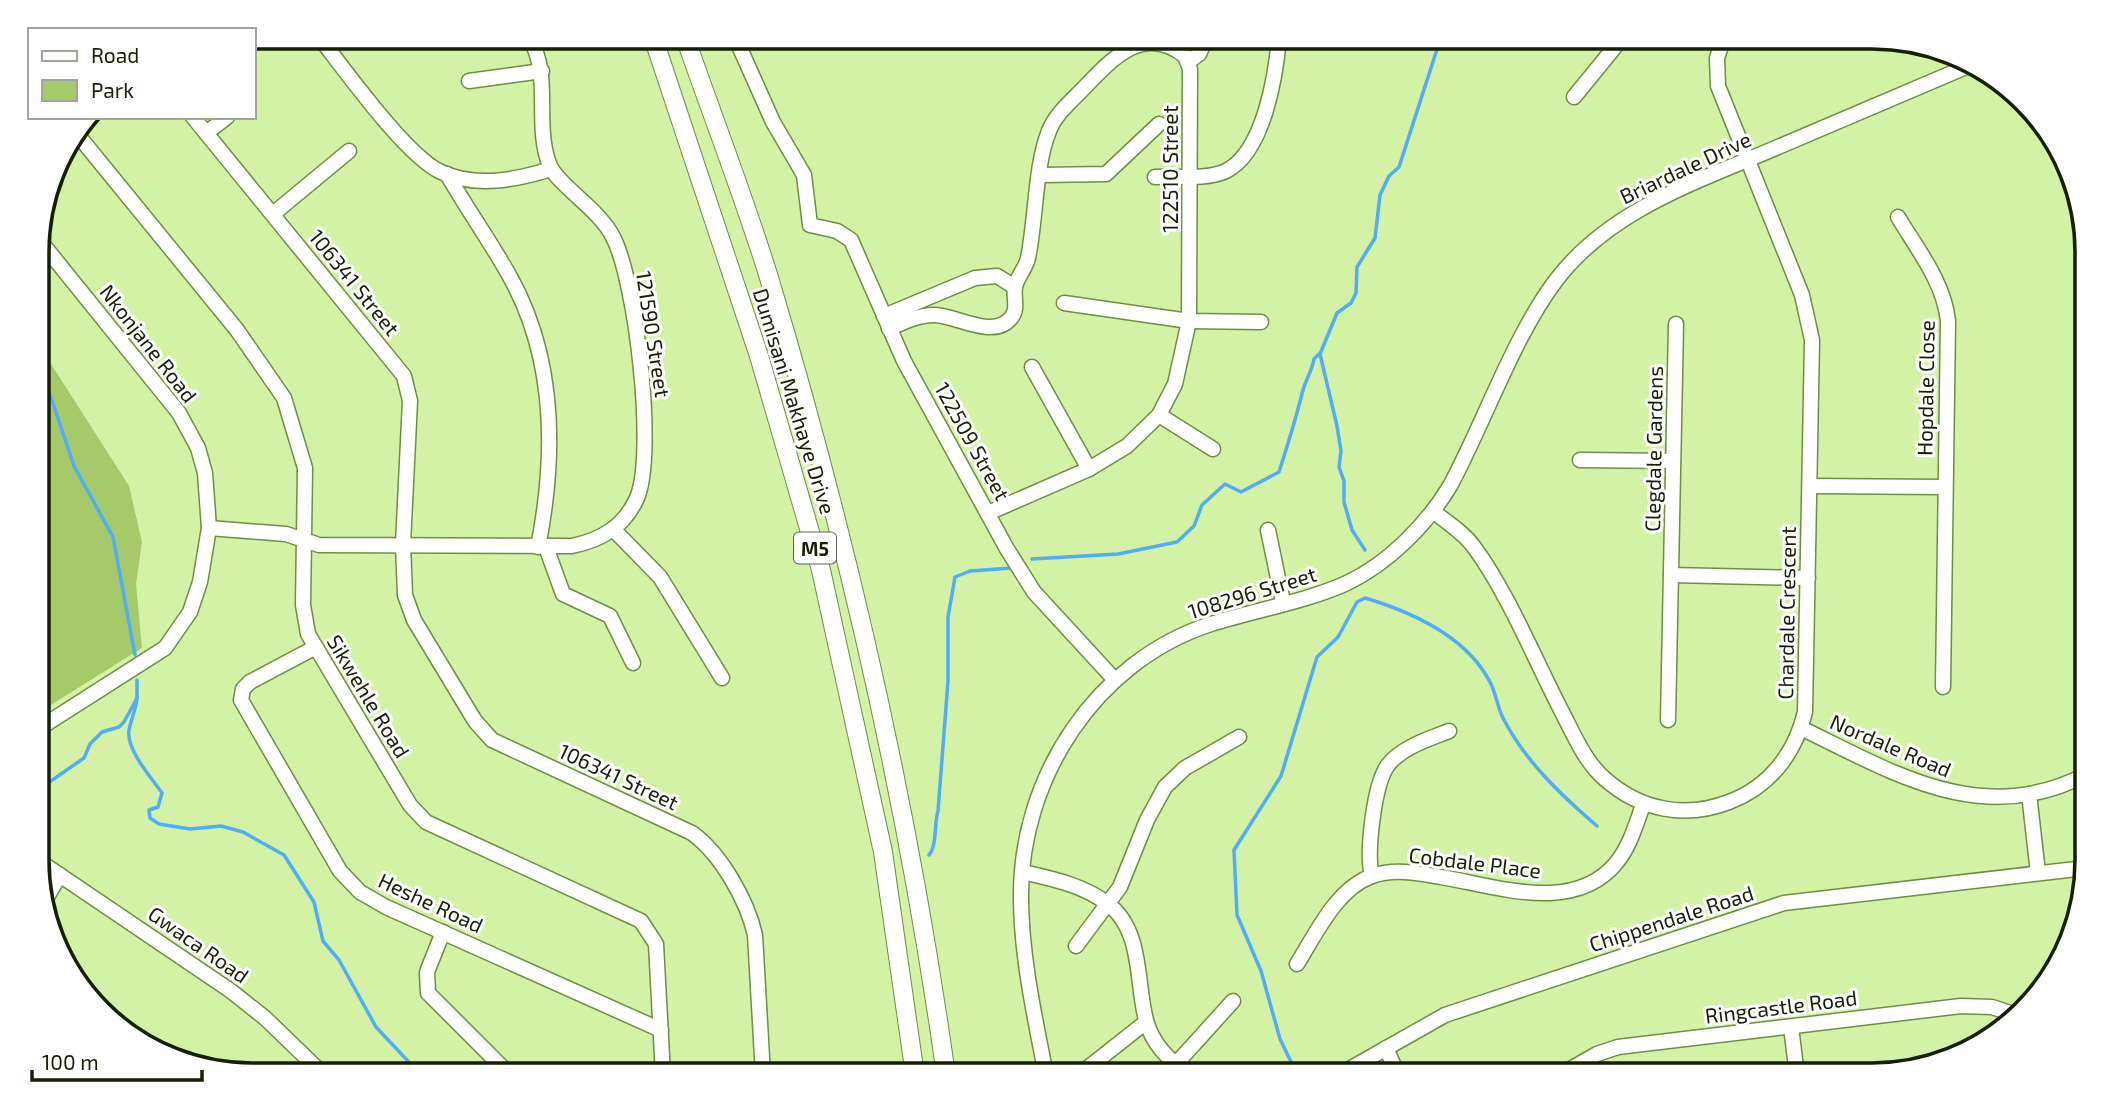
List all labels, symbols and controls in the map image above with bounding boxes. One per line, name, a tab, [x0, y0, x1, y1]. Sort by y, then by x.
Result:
legend	[28, 28, 256, 119]
text: Road	[91, 42, 139, 67]
text: Park	[91, 77, 134, 102]
street label: 122510 Street	[1157, 105, 1182, 233]
street label: Briardale Drive	[1615, 126, 1755, 208]
street label: 106341 Street	[305, 224, 405, 340]
street label: 121590 Street	[632, 269, 676, 399]
street label: Nkonjane Road	[94, 279, 203, 408]
street label: Dumisani Makhaye Drive	[749, 285, 841, 517]
street label: Hopdale Close	[1911, 320, 1939, 456]
street label: Clegdale Gardens	[1639, 366, 1667, 532]
street label: 122509 Street	[930, 378, 1016, 504]
street label: Chardale Crescent	[1772, 526, 1800, 700]
road number: M5	[794, 533, 836, 564]
street label: 108296 Street	[1185, 561, 1319, 623]
street label: Sikwehle Road	[322, 630, 416, 762]
street label: Nordale Road	[1827, 708, 1955, 782]
street label: 106341 Street	[555, 737, 683, 815]
street label: Cobdale Place	[1407, 841, 1543, 883]
street label: Heshe Road	[375, 867, 487, 937]
street label: Chippendale Road	[1586, 880, 1756, 956]
street label: Gwaca Road	[144, 900, 254, 988]
street label: Ringcastle Road	[1704, 984, 1858, 1028]
scale bar	[32, 1038, 201, 1082]
text: 100 m	[42, 1049, 99, 1074]

